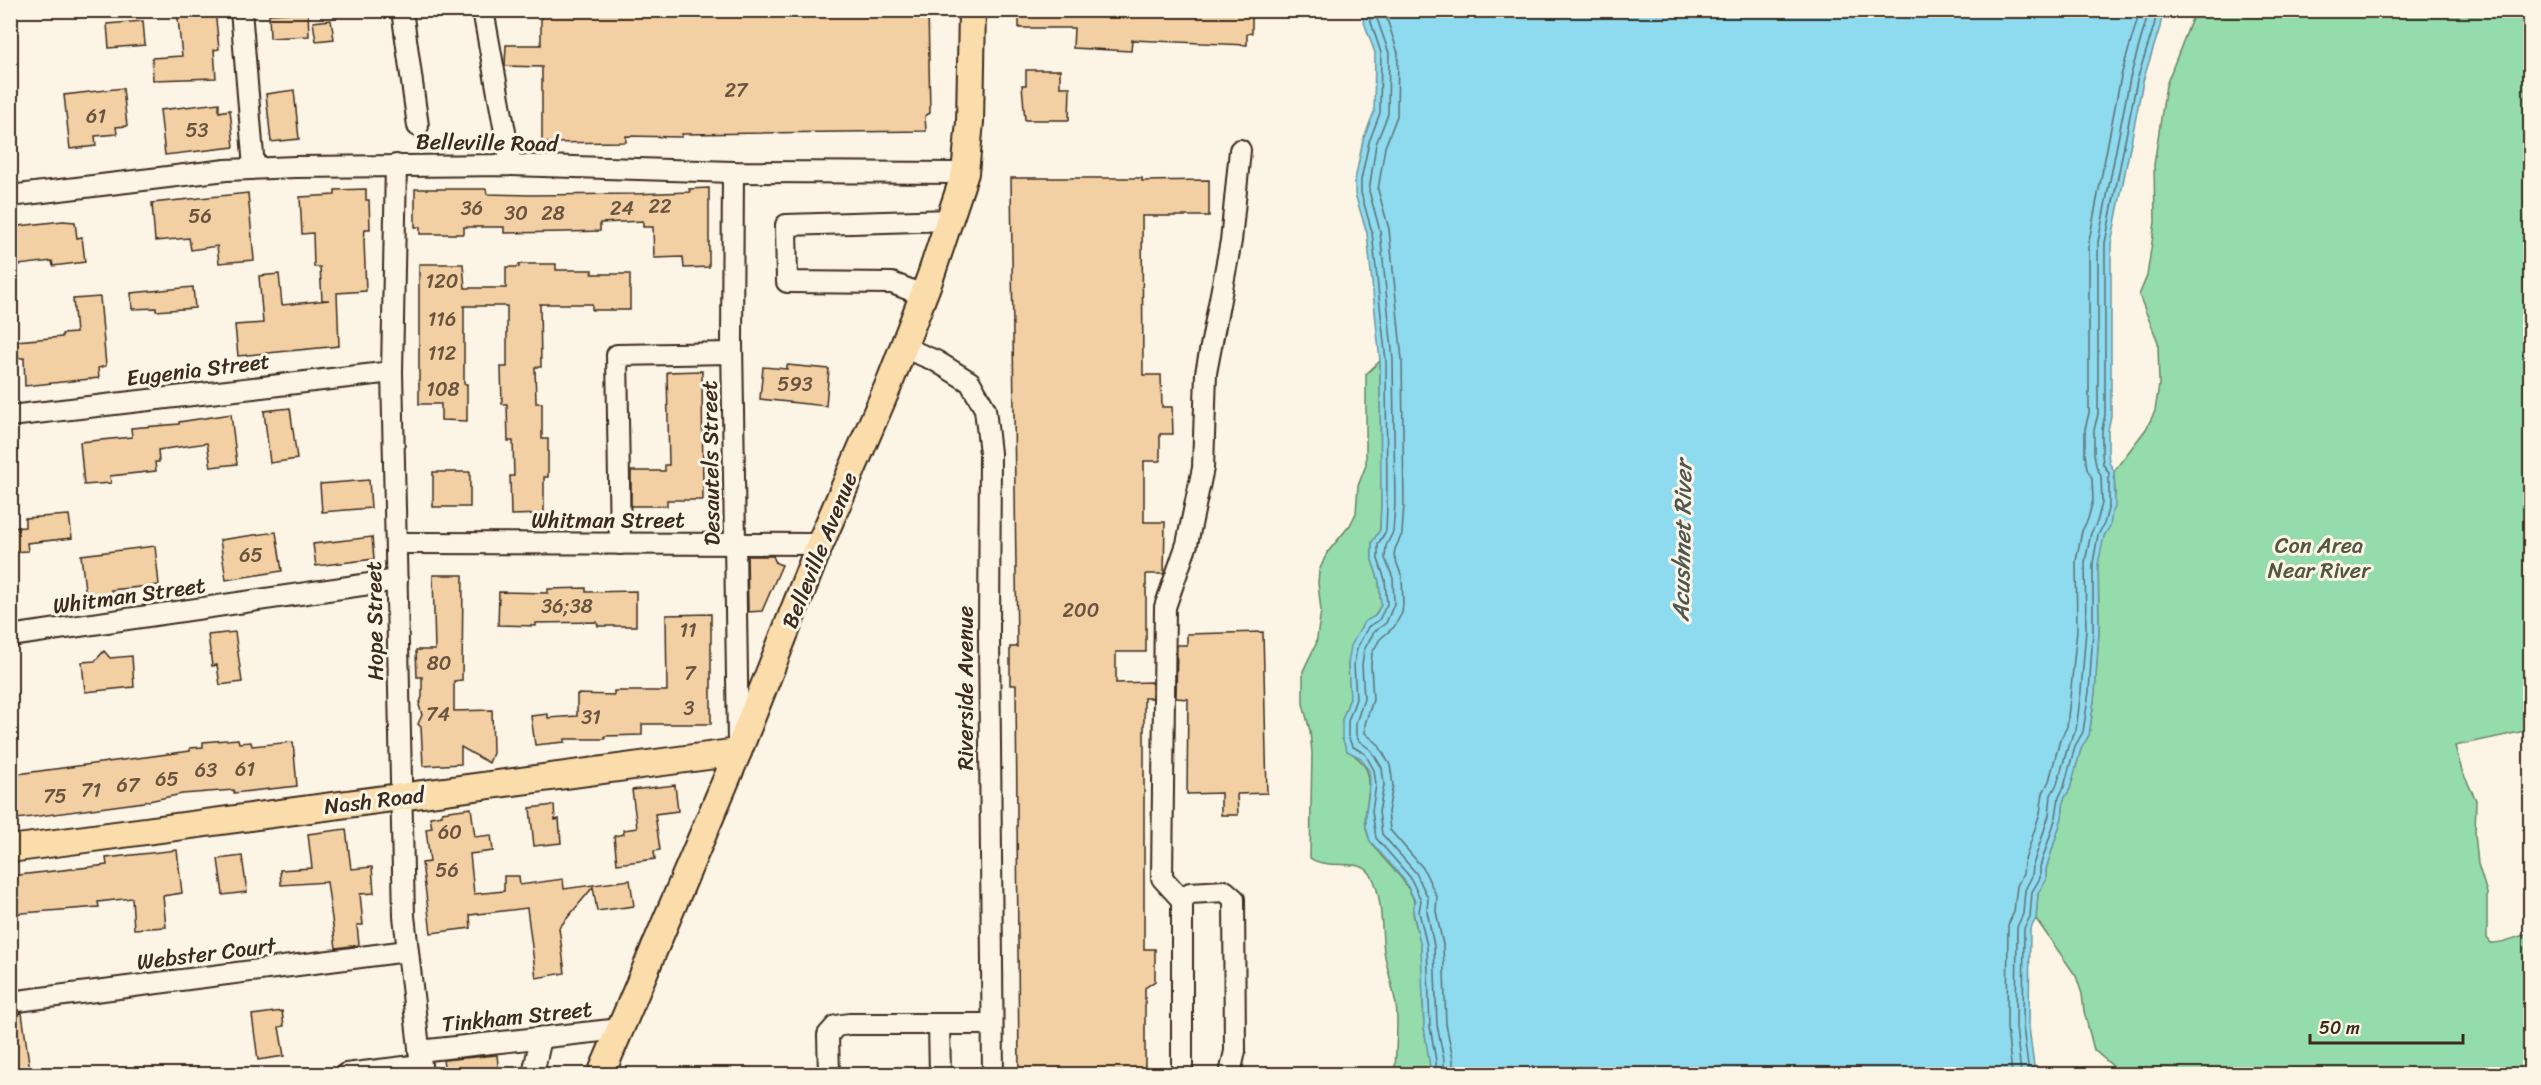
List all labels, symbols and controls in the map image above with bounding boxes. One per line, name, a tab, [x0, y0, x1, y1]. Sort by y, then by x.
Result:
house number: 27	[725, 73, 749, 108]
house number: 61	[86, 99, 106, 134]
house number: 53	[185, 113, 209, 148]
street label: Belleville Road	[416, 122, 560, 163]
house number: 22	[648, 189, 672, 224]
house number: 36	[461, 191, 483, 226]
house number: 24	[610, 191, 634, 226]
house number: 30	[504, 196, 528, 231]
house number: 28	[541, 196, 565, 231]
house number: 56	[188, 199, 212, 234]
house number: 120	[426, 264, 458, 299]
house number: 116	[428, 302, 456, 337]
house number: 112	[428, 336, 457, 371]
street label: Eugenia Street	[124, 341, 272, 398]
house number: 593	[777, 367, 813, 402]
house number: 108	[426, 372, 460, 407]
street label: Desautels Street	[690, 380, 731, 546]
water label: Acushnet River	[1660, 456, 1704, 623]
street label: Belleville Avenue	[770, 466, 869, 634]
street label: Whitman Street	[531, 501, 685, 540]
park label: Con Area Near River	[2268, 526, 2371, 590]
house number: 65	[239, 538, 263, 573]
street label: Hope Street	[354, 561, 395, 681]
street label: Whitman Street	[50, 565, 208, 625]
house number: 36;38	[541, 589, 593, 624]
house number: 200	[1063, 593, 1099, 628]
street label: Riverside Avenue	[946, 606, 985, 770]
house number: 11	[679, 613, 697, 648]
house number: 80	[427, 646, 451, 681]
house number: 7	[684, 656, 697, 691]
house number: 3	[684, 691, 695, 726]
house number: 74	[426, 697, 450, 732]
house number: 31	[581, 700, 601, 735]
house number: 61	[235, 752, 255, 787]
house number: 63	[195, 753, 217, 788]
house number: 65	[155, 762, 179, 797]
house number: 67	[117, 768, 141, 803]
house number: 71	[81, 773, 101, 808]
street label: Nash Road	[322, 775, 428, 826]
house number: 75	[43, 779, 67, 814]
house number: 60	[438, 815, 462, 850]
house number: 56	[435, 853, 459, 888]
street label: Webster Court	[134, 925, 279, 981]
street label: Tinkham Street	[440, 989, 595, 1044]
scale bar	[2310, 1007, 2463, 1045]
text: 50 m	[2319, 1012, 2360, 1044]

